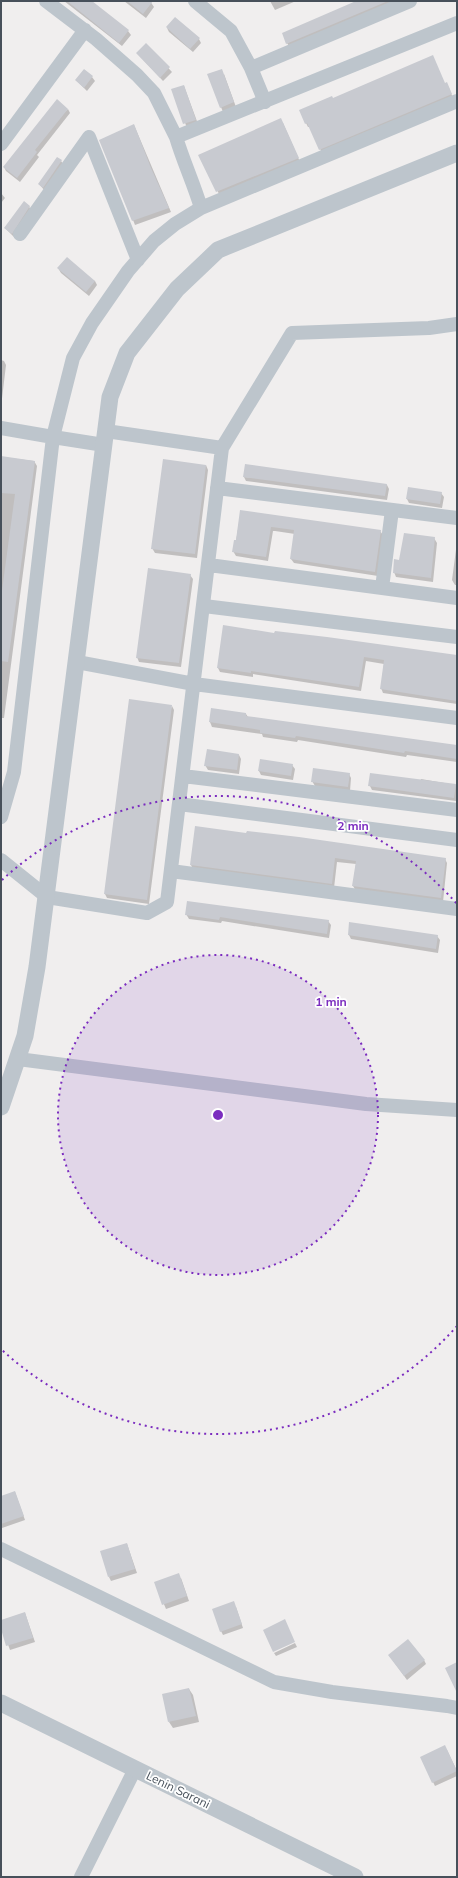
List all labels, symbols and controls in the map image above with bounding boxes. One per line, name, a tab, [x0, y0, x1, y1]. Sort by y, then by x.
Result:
text: 2 min	[337, 818, 369, 833]
text: 1 min	[315, 994, 347, 1009]
centre of rings	[211, 1108, 225, 1122]
street label: Lenin Sarani	[144, 1768, 213, 1812]

